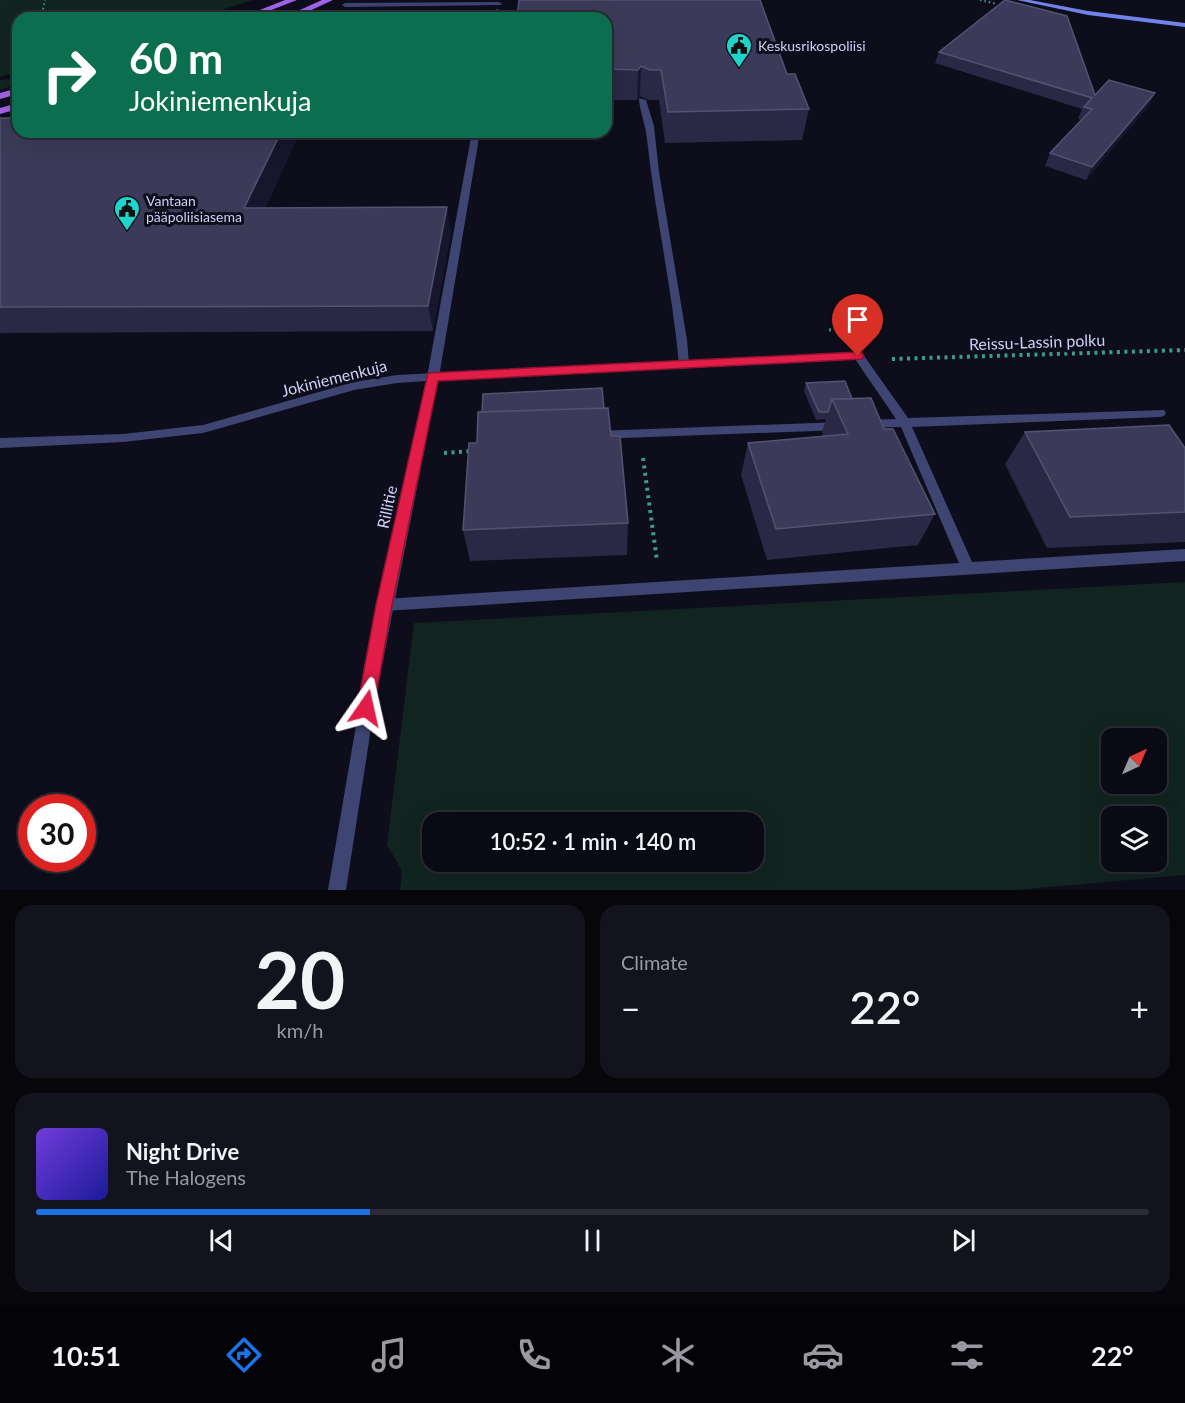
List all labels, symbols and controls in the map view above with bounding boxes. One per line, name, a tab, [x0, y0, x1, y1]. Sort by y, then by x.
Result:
public building icon: Keskusrikospoliisi	[724, 31, 754, 69]
text: 60 m	[129, 33, 223, 83]
icon: right	[30, 36, 108, 114]
place label: Keskusrikospoliisi	[758, 37, 866, 54]
text: Jokiniemenkuja	[129, 84, 311, 117]
place label: Vantaan pääpoliisiasema	[146, 192, 242, 225]
public building icon: Vantaan pääpoliisiasema	[112, 194, 142, 232]
pin	[832, 294, 883, 356]
icon: arrive	[841, 303, 874, 336]
street label: Reissu-Lassin polku	[969, 330, 1105, 353]
street label: Jokiniemenkuja	[279, 355, 389, 400]
street label: Rillitie	[373, 484, 400, 530]
position arrow	[334, 676, 398, 740]
north arrow	[1101, 728, 1167, 794]
map controls	[1101, 728, 1167, 872]
speed limit sign: 30	[18, 794, 96, 872]
button: layers	[1101, 806, 1167, 872]
text: 10:52 · 1 min · 140 m	[490, 828, 696, 855]
text: 20	[255, 932, 345, 1026]
text: Climate	[621, 950, 688, 974]
text: 22°	[850, 980, 920, 1034]
text: −	[621, 988, 640, 1028]
text: +	[1130, 988, 1149, 1028]
text: km/h	[277, 1018, 323, 1042]
text: Night Drive	[126, 1138, 239, 1165]
text: The Halogens	[126, 1165, 246, 1189]
icon: previous	[205, 1224, 238, 1257]
icon: pause	[576, 1224, 609, 1257]
icon: next	[947, 1224, 980, 1257]
icon: directions	[223, 1334, 265, 1376]
icon: music	[368, 1334, 410, 1376]
icon: phone	[513, 1334, 555, 1376]
icon: climate	[657, 1334, 699, 1376]
icon: car	[802, 1334, 844, 1376]
icon: filters	[946, 1334, 988, 1376]
text: 10:51	[51, 1339, 121, 1372]
text: 22°	[1091, 1339, 1134, 1372]

